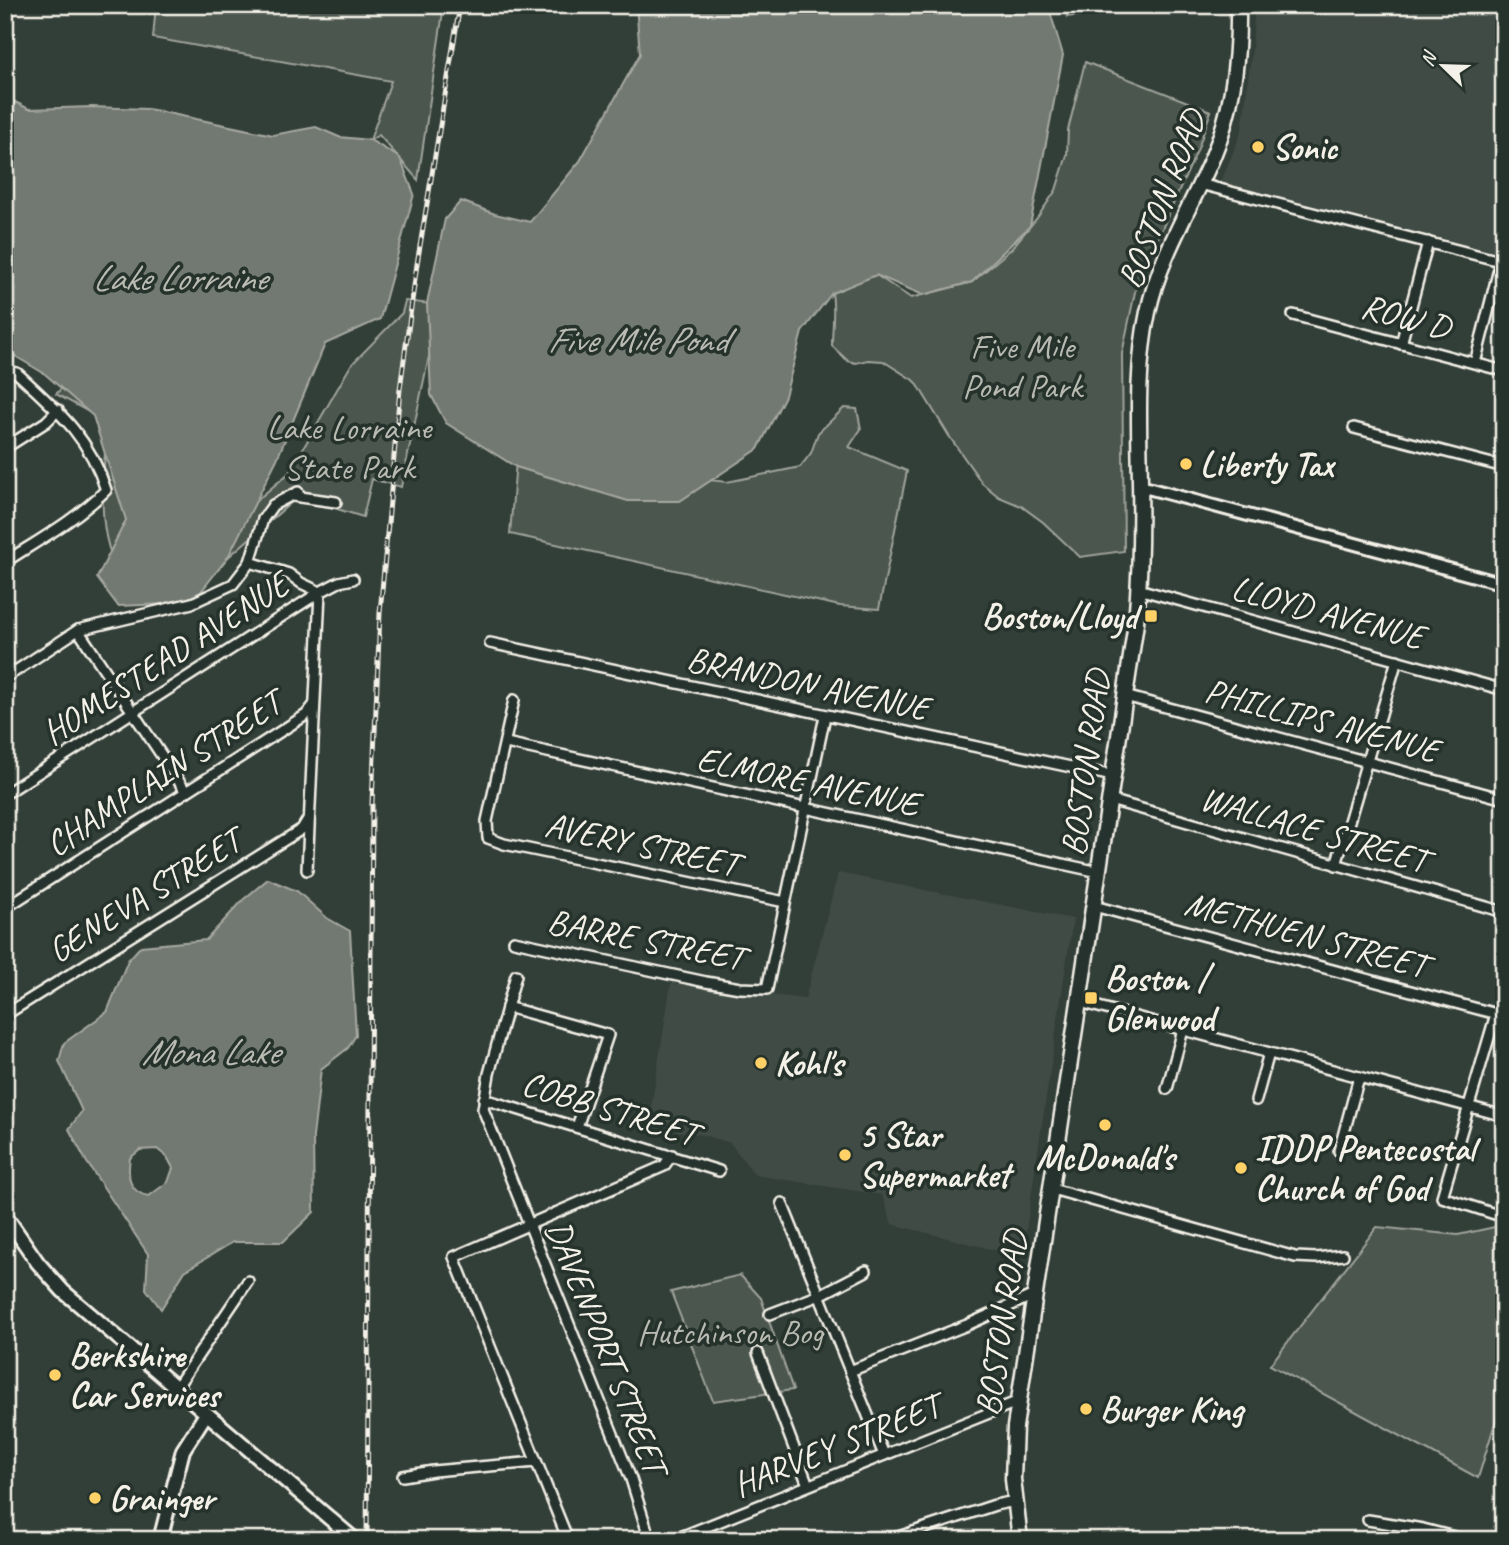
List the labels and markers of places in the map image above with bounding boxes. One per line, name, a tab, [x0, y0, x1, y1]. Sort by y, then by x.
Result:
place label: Sonic	[1272, 125, 1339, 170]
marker: Sonic	[1250, 139, 1266, 155]
place label: Liberty Tax	[1200, 442, 1336, 487]
marker: Liberty Tax	[1178, 456, 1194, 472]
place label: Boston/Lloyd	[982, 594, 1143, 639]
marker: Boston/Lloyd	[1143, 608, 1159, 624]
place label: Boston / Glenwood	[1105, 956, 1220, 1041]
marker: Boston / Glenwood	[1083, 990, 1099, 1006]
place label: Kohl's	[775, 1041, 847, 1086]
marker: Kohl's	[753, 1055, 769, 1071]
place label: 5 Star Supermarket	[859, 1113, 1015, 1198]
marker: McDonald's	[1097, 1117, 1113, 1133]
place label: IDDP Pentecostal Church of God	[1255, 1126, 1482, 1211]
place label: McDonald's	[1036, 1135, 1178, 1180]
marker: 5 Star Supermarket	[837, 1147, 853, 1163]
marker: IDDP Pentecostal Church of God	[1233, 1160, 1249, 1176]
place label: Berkshire Car Services	[69, 1333, 223, 1418]
marker: Berkshire Car Services	[47, 1367, 63, 1383]
place label: Burger King	[1100, 1387, 1246, 1432]
marker: Burger King	[1078, 1401, 1094, 1417]
place label: Grainger	[109, 1476, 218, 1521]
marker: Grainger	[87, 1490, 103, 1506]

